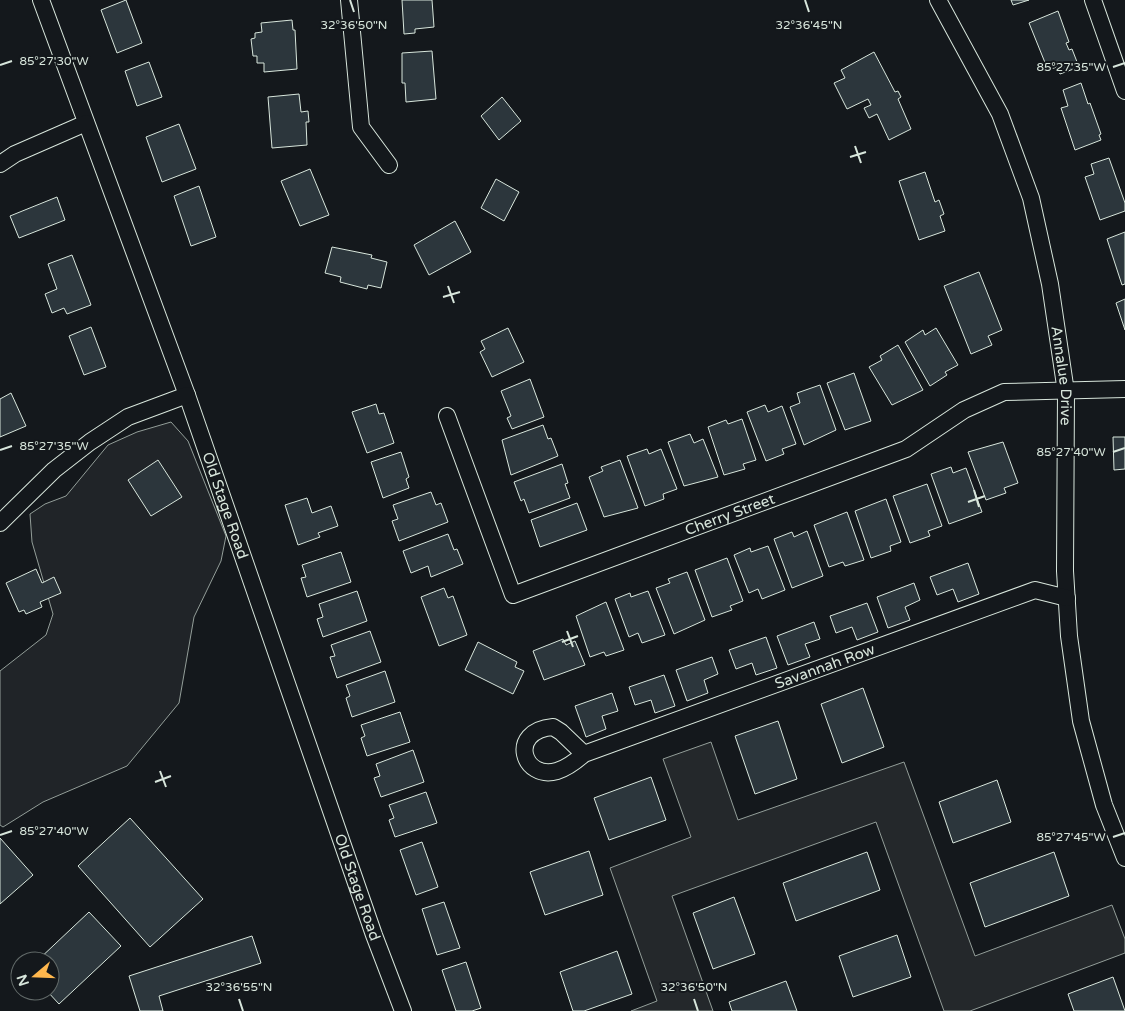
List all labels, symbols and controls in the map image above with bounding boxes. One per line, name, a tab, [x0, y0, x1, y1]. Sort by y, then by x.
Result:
text: 32°36'50"N	[321, 18, 388, 32]
text: 32°36'45"N	[776, 18, 843, 32]
text: 85°27'30"W	[19, 54, 89, 68]
text: 85°27'35"W	[1036, 60, 1106, 74]
street label: Annalue Drive	[1047, 325, 1075, 426]
text: 85°27'35"W	[19, 439, 89, 453]
text: 85°27'40"W	[1036, 445, 1106, 459]
street label: Old Stage Road	[198, 450, 252, 561]
street label: Cherry Street	[682, 490, 777, 539]
street label: Savannah Row	[772, 640, 877, 693]
text: 85°27'40"W	[19, 824, 89, 838]
text: 85°27'45"W	[1036, 830, 1106, 844]
street label: Old Stage Road	[331, 831, 384, 943]
north arrow	[10, 951, 60, 1001]
text: N	[13, 972, 33, 988]
text: 32°36'55"N	[206, 980, 273, 994]
text: 32°36'50"N	[661, 980, 728, 994]

